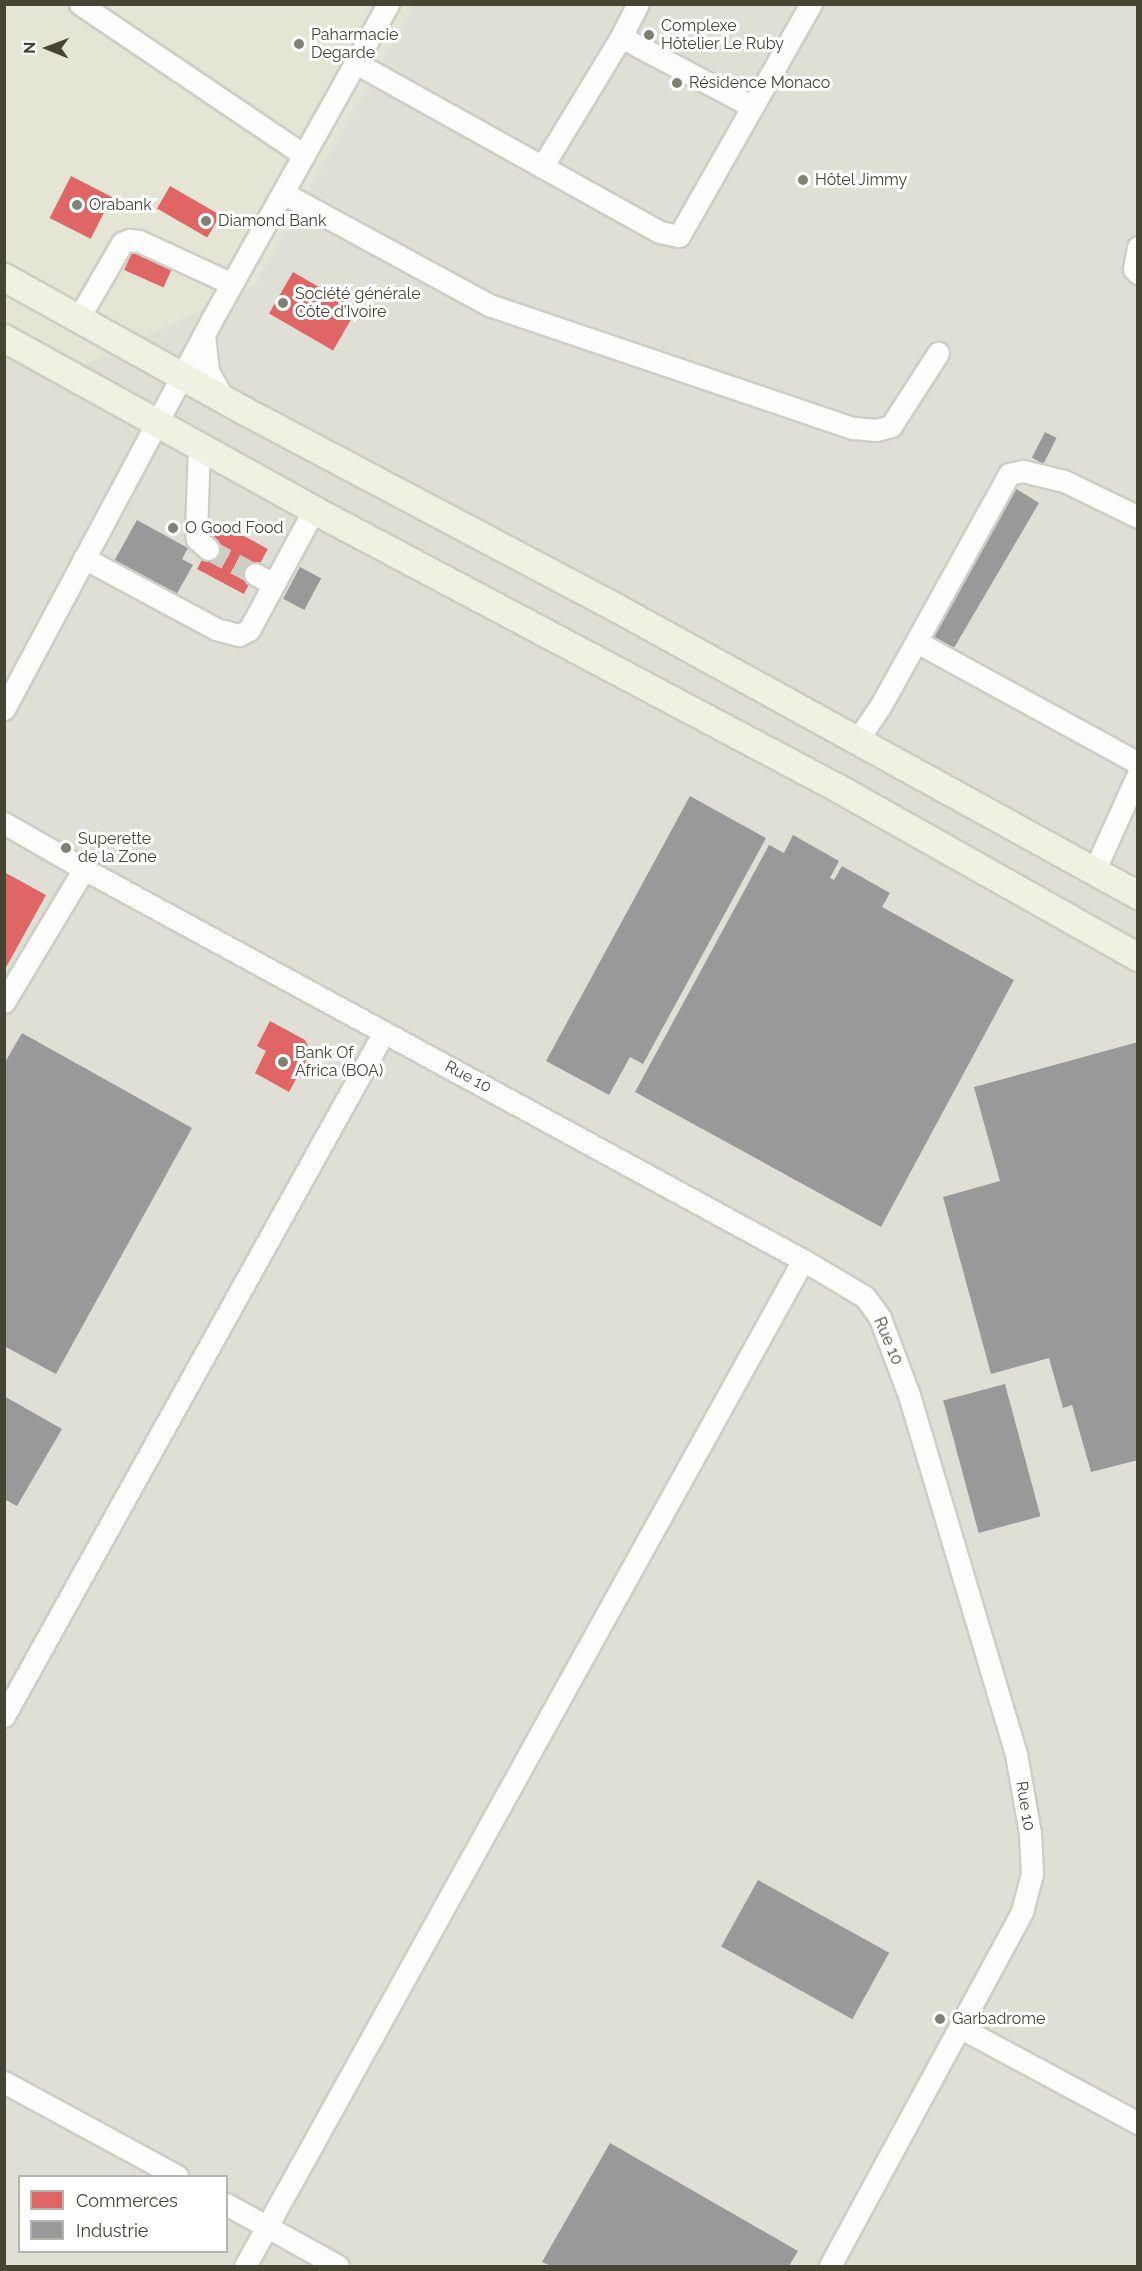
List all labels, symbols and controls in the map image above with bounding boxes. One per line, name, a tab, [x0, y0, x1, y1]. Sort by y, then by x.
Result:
place label: Complexe Hôtelier Le Ruby	[661, 16, 784, 54]
north arrow	[18, 18, 78, 78]
place label: Paharmacie Degarde	[311, 25, 398, 63]
marker: Complexe Hôtelier Le Ruby	[642, 28, 656, 42]
marker: Paharmacie Degarde	[292, 37, 306, 51]
text: N	[20, 41, 39, 54]
place label: Résidence Monaco	[689, 73, 830, 93]
marker: Résidence Monaco	[670, 76, 684, 90]
place label: Hôtel Jimmy	[815, 170, 908, 190]
marker: Hôtel Jimmy	[796, 173, 810, 187]
place label: Orabank	[89, 195, 152, 215]
marker: Orabank	[70, 198, 84, 212]
place label: Diamond Bank	[218, 211, 326, 231]
marker: Diamond Bank	[199, 214, 213, 228]
place label: Société générale Côte d’Ivoire	[295, 284, 421, 322]
marker: Société générale Côte d’Ivoire	[276, 296, 290, 310]
place label: O Good Food	[185, 518, 284, 538]
marker: O Good Food	[166, 521, 180, 535]
place label: Superette de la Zone	[78, 829, 157, 867]
marker: Superette de la Zone	[59, 841, 73, 855]
place label: Bank Of Africa (BOA)	[295, 1043, 383, 1081]
marker: Bank Of Africa (BOA)	[276, 1055, 290, 1069]
street label: Rue 10	[441, 1057, 495, 1097]
street label: Rue 10	[869, 1314, 907, 1368]
street label: Rue 10	[1012, 1780, 1038, 1832]
place label: Garbadrome	[952, 2009, 1045, 2029]
marker: Garbadrome	[933, 2012, 947, 2026]
legend	[18, 2175, 228, 2253]
text: Commerces	[76, 2190, 178, 2211]
text: Industrie	[76, 2220, 148, 2241]

